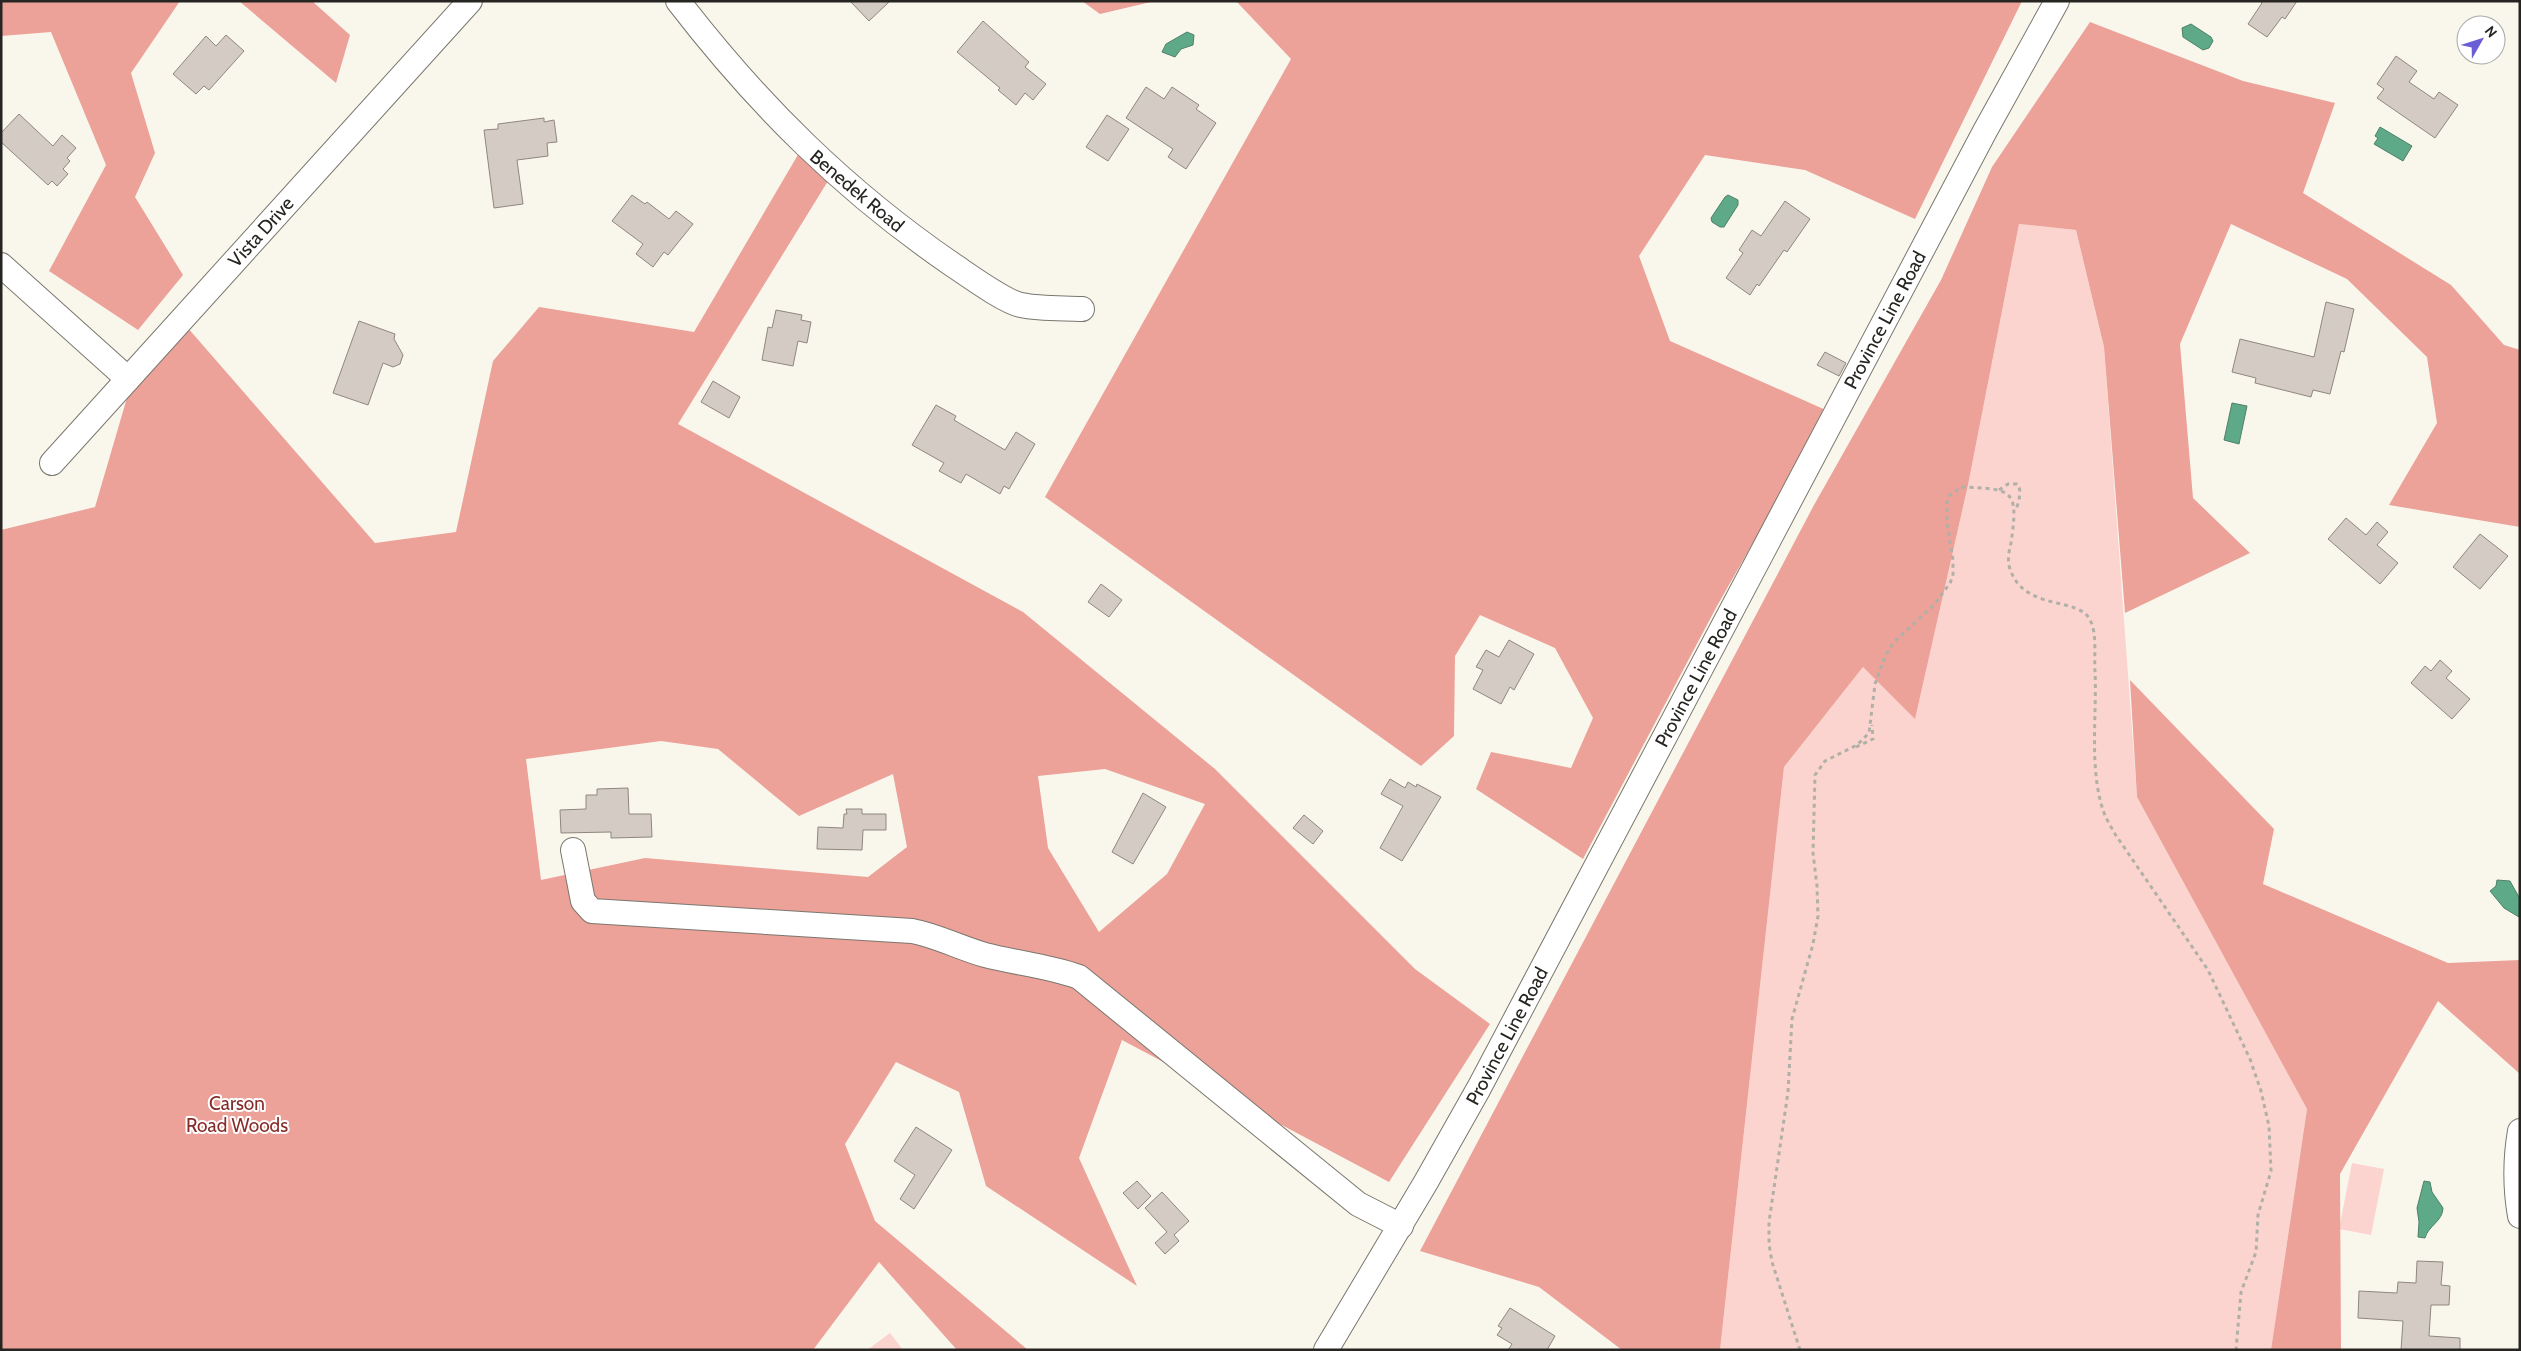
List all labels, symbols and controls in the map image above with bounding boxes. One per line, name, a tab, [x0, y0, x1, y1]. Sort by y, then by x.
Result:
north arrow	[2456, 15, 2506, 65]
text: N	[2481, 22, 2501, 41]
street label: Benedek Road	[805, 145, 909, 237]
street label: Vista Drive	[223, 192, 299, 272]
street label: Province Line Road	[1839, 247, 1931, 393]
street label: Province Line Road	[1650, 605, 1742, 751]
street label: Province Line Road	[1461, 963, 1553, 1109]
park label: Carson Road Woods	[186, 1092, 288, 1137]

